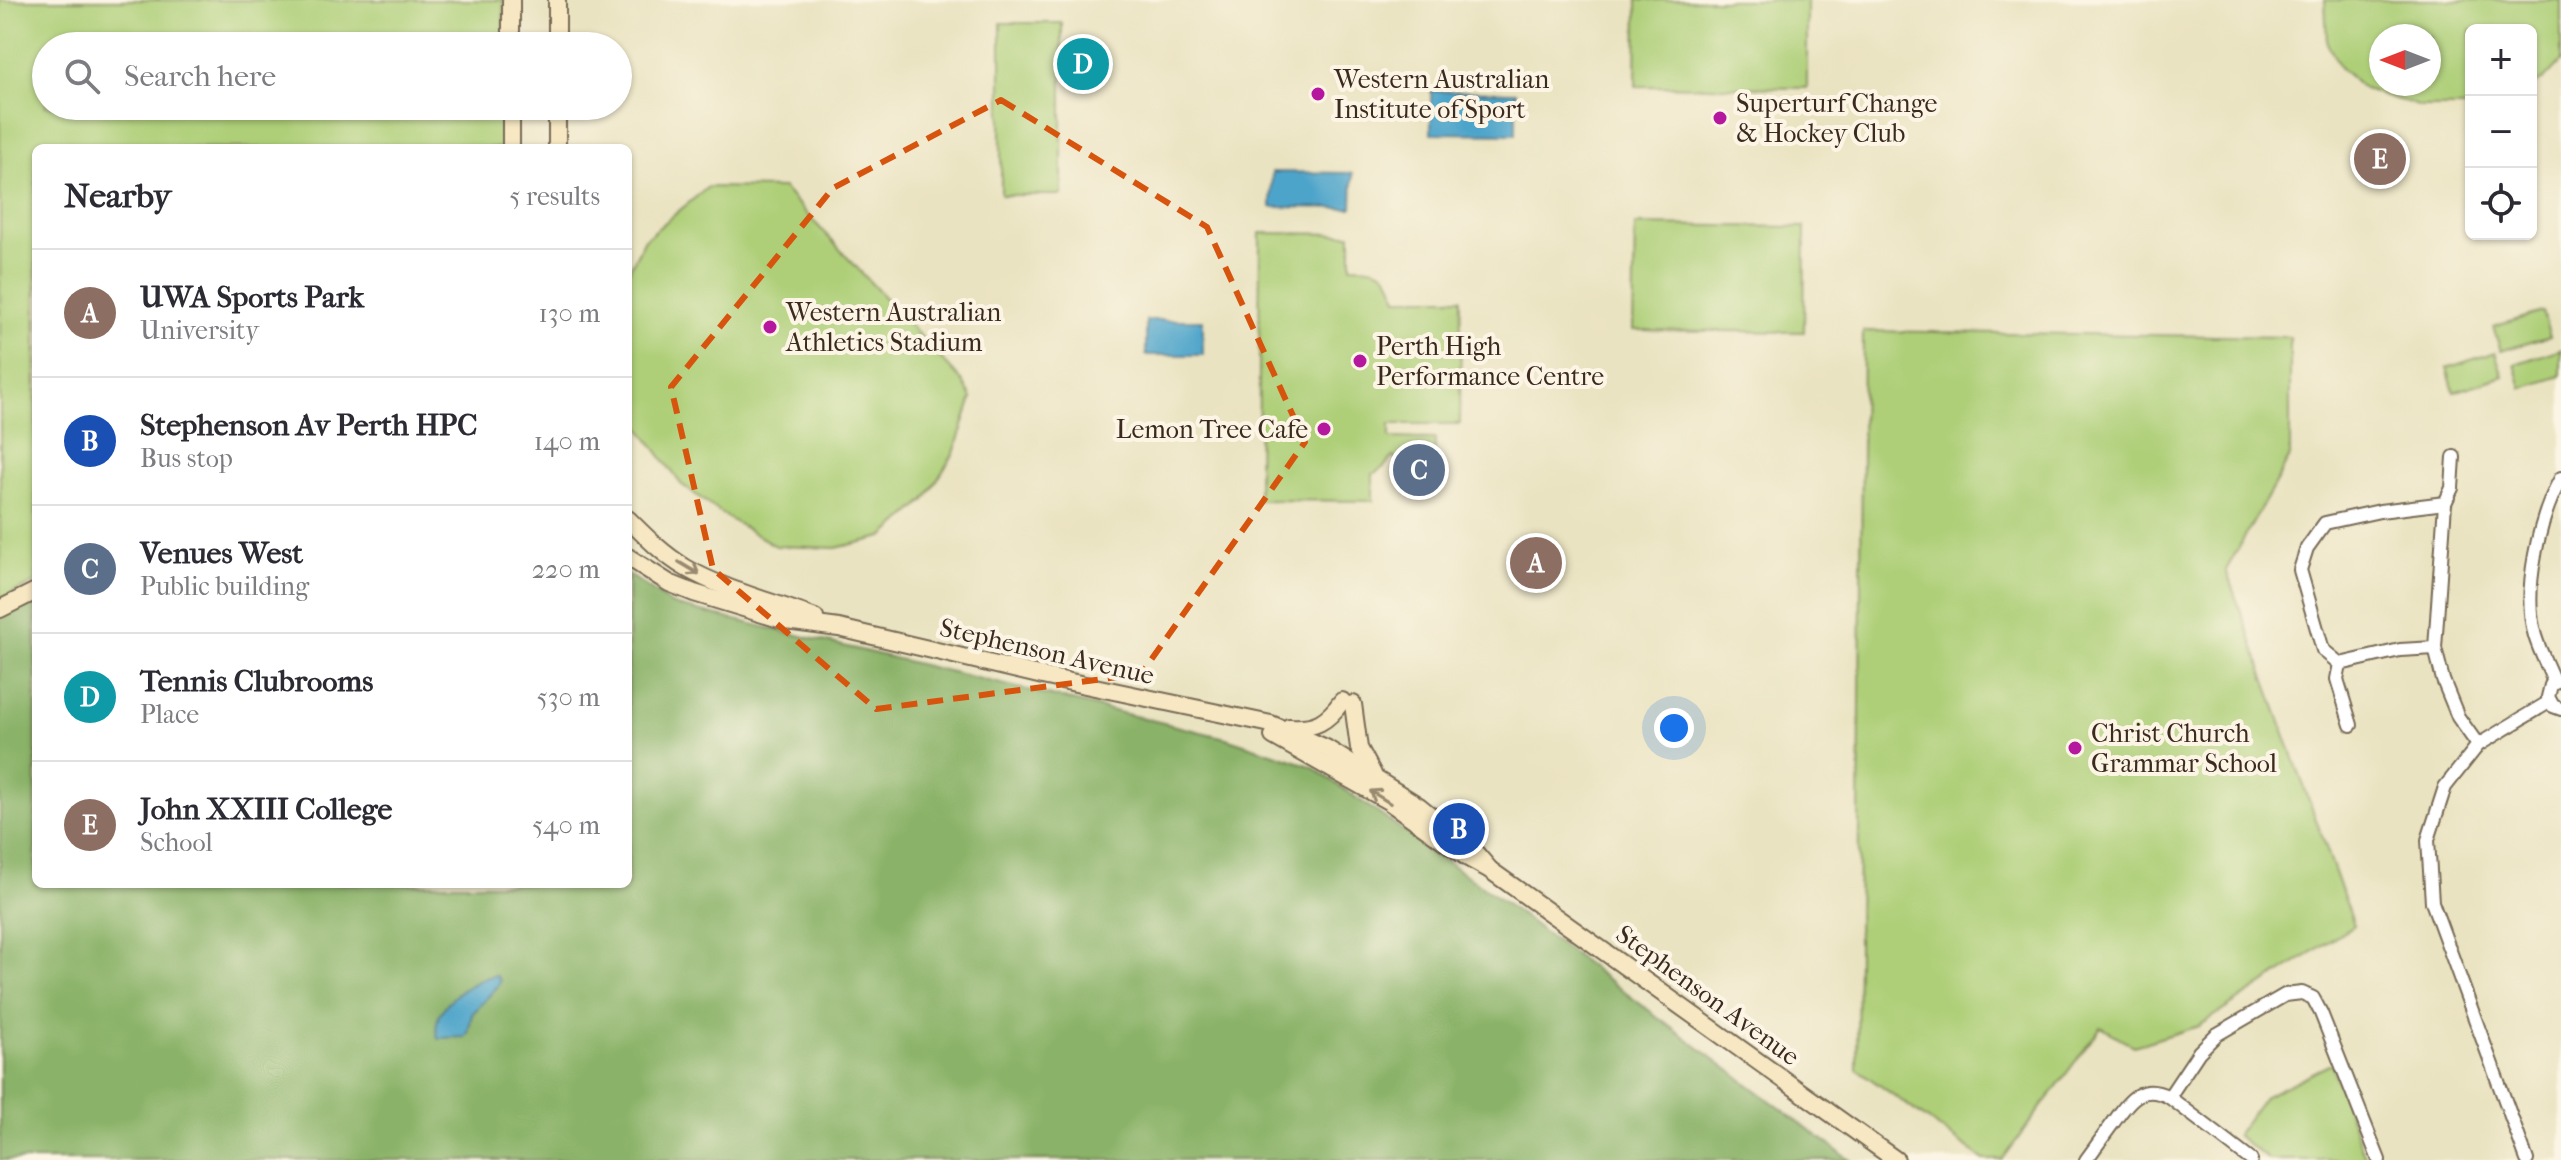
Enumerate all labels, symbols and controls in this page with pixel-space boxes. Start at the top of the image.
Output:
north arrow [2369,24,2441,96]
map controls [2465,24,2537,240]
button: + [2465,24,2537,96]
search box [32,32,632,120]
pin: D [1057,34,1109,94]
icon: search [60,54,104,98]
text: Search here [124,59,276,94]
place label: Western Australian Institute of Sport [1333,64,1549,125]
marker: Western Australian Institute of Sport [1309,85,1327,103]
place label: Superturf Change & Hockey Club [1736,88,1938,149]
button: − [2465,96,2537,168]
marker: Superturf Change & Hockey Club [1711,109,1729,127]
pin: E [2354,129,2406,189]
button: locate [2465,168,2537,240]
text: Nearby [64,176,171,216]
text: 5 results [509,181,600,212]
text: UWA Sports Park [140,280,364,315]
place label: Western Australian Athletics Stadium [785,297,1001,358]
text: A [82,298,98,329]
text: 130 m [539,298,600,329]
text: University [140,315,259,346]
marker: Western Australian Athletics Stadium [761,318,779,336]
place label: Perth High Performance Centre [1376,331,1604,392]
marker: Perth High Performance Centre [1351,352,1369,370]
text: Stephenson Av Perth HPC [140,408,477,443]
place label: Lemon Tree Cafe [1116,414,1308,445]
marker: Lemon Tree Cafe [1315,420,1333,438]
text: B [82,426,98,457]
text: 140 m [534,426,600,457]
pin: C [1393,440,1445,500]
text: Bus stop [140,443,233,474]
pin: A [1510,533,1562,593]
text: Venues West [140,536,303,571]
text: C [81,554,99,585]
text: 220 m [532,554,600,585]
one-way arrow [677,560,700,576]
text: Public building [140,571,309,602]
street label: Stephenson Avenue [937,612,1157,691]
text: Tennis Clubrooms [140,664,373,699]
text: D [80,682,100,713]
text: 530 m [537,682,600,713]
text: Place [140,699,199,730]
your location [1654,708,1694,748]
place label: Christ Church Grammar School [2091,718,2277,779]
marker: Christ Church Grammar School [2066,739,2084,757]
one-way arrow [1369,788,1392,804]
text: John XXIII College [140,792,392,827]
pin: B [1433,799,1485,859]
text: E [82,810,98,841]
text: 540 m [532,810,600,841]
text: School [140,827,213,858]
street label: Stephenson Avenue [1610,918,1806,1072]

